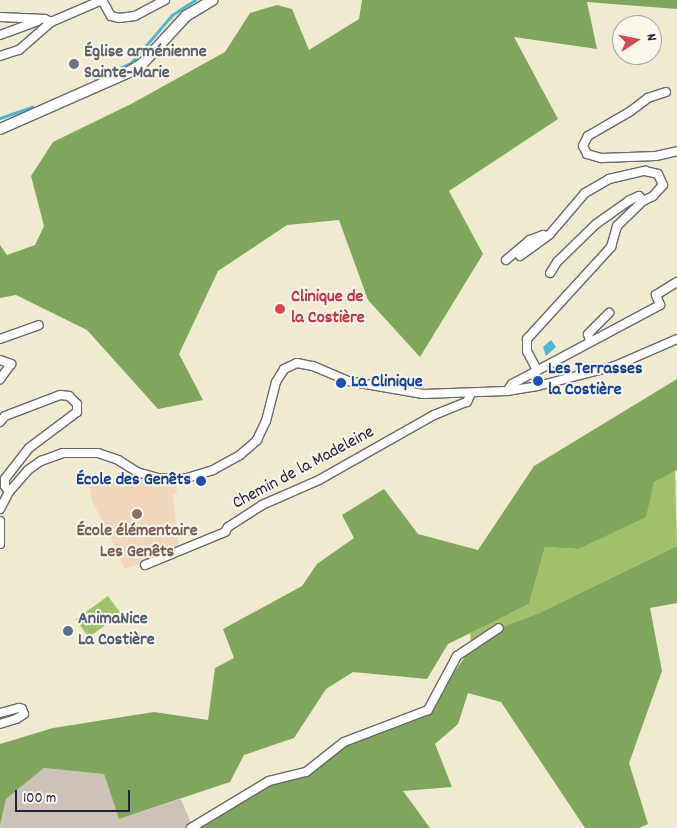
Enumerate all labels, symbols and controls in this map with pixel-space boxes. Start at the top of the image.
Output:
north arrow [612,15,662,65]
text: N [640,32,661,43]
place label: Église arménienne Sainte-Marie [84,43,207,86]
marker: Église arménienne Sainte-Marie [68,58,80,70]
place label: Clinique de la Costière [291,288,365,330]
marker: Clinique de la Costière [273,302,287,316]
place label: Les Terrasses la Costière [548,360,643,402]
place label: La Clinique [351,372,423,394]
marker: Les Terrasses la Costière [532,375,544,387]
marker: La Clinique [335,377,347,389]
street label: Chemin de la Madeleine [229,422,379,516]
place label: École des Genêts [76,470,191,492]
marker: École des Genêts [195,475,207,487]
marker: École élémentaire Les Genêts [131,508,143,520]
place label: École élémentaire Les Genêts [76,522,198,564]
place label: AnimaNice La Costière [78,610,155,652]
marker: AnimaNice La Costière [62,625,74,637]
scale bar [18,780,132,812]
text: 100 m [23,788,56,810]

